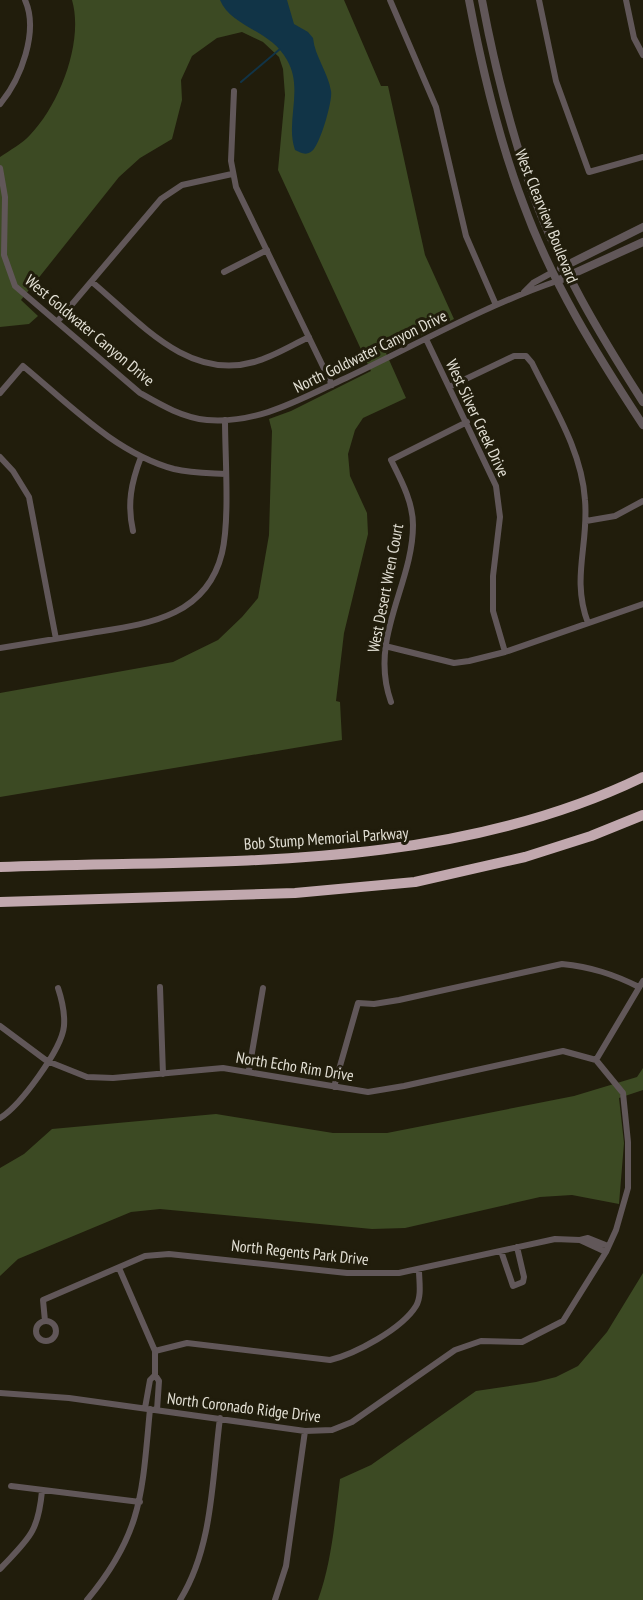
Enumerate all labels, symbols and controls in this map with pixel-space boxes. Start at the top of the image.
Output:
street label: West Clearview Boulevard [511,146,583,286]
street label: West Goldwater Canyon Drive [21,270,159,390]
street label: North Goldwater Canyon Drive [290,305,450,397]
street label: West Silver Creek Drive [442,356,514,480]
street label: West Desert Wren Court [363,521,407,654]
street label: Bob Stump Memorial Parkway [243,822,409,854]
street label: North Echo Rim Drive [235,1047,355,1085]
street label: North Regents Park Drive [230,1235,370,1269]
street label: North Coronado Ridge Drive [166,1388,322,1426]

